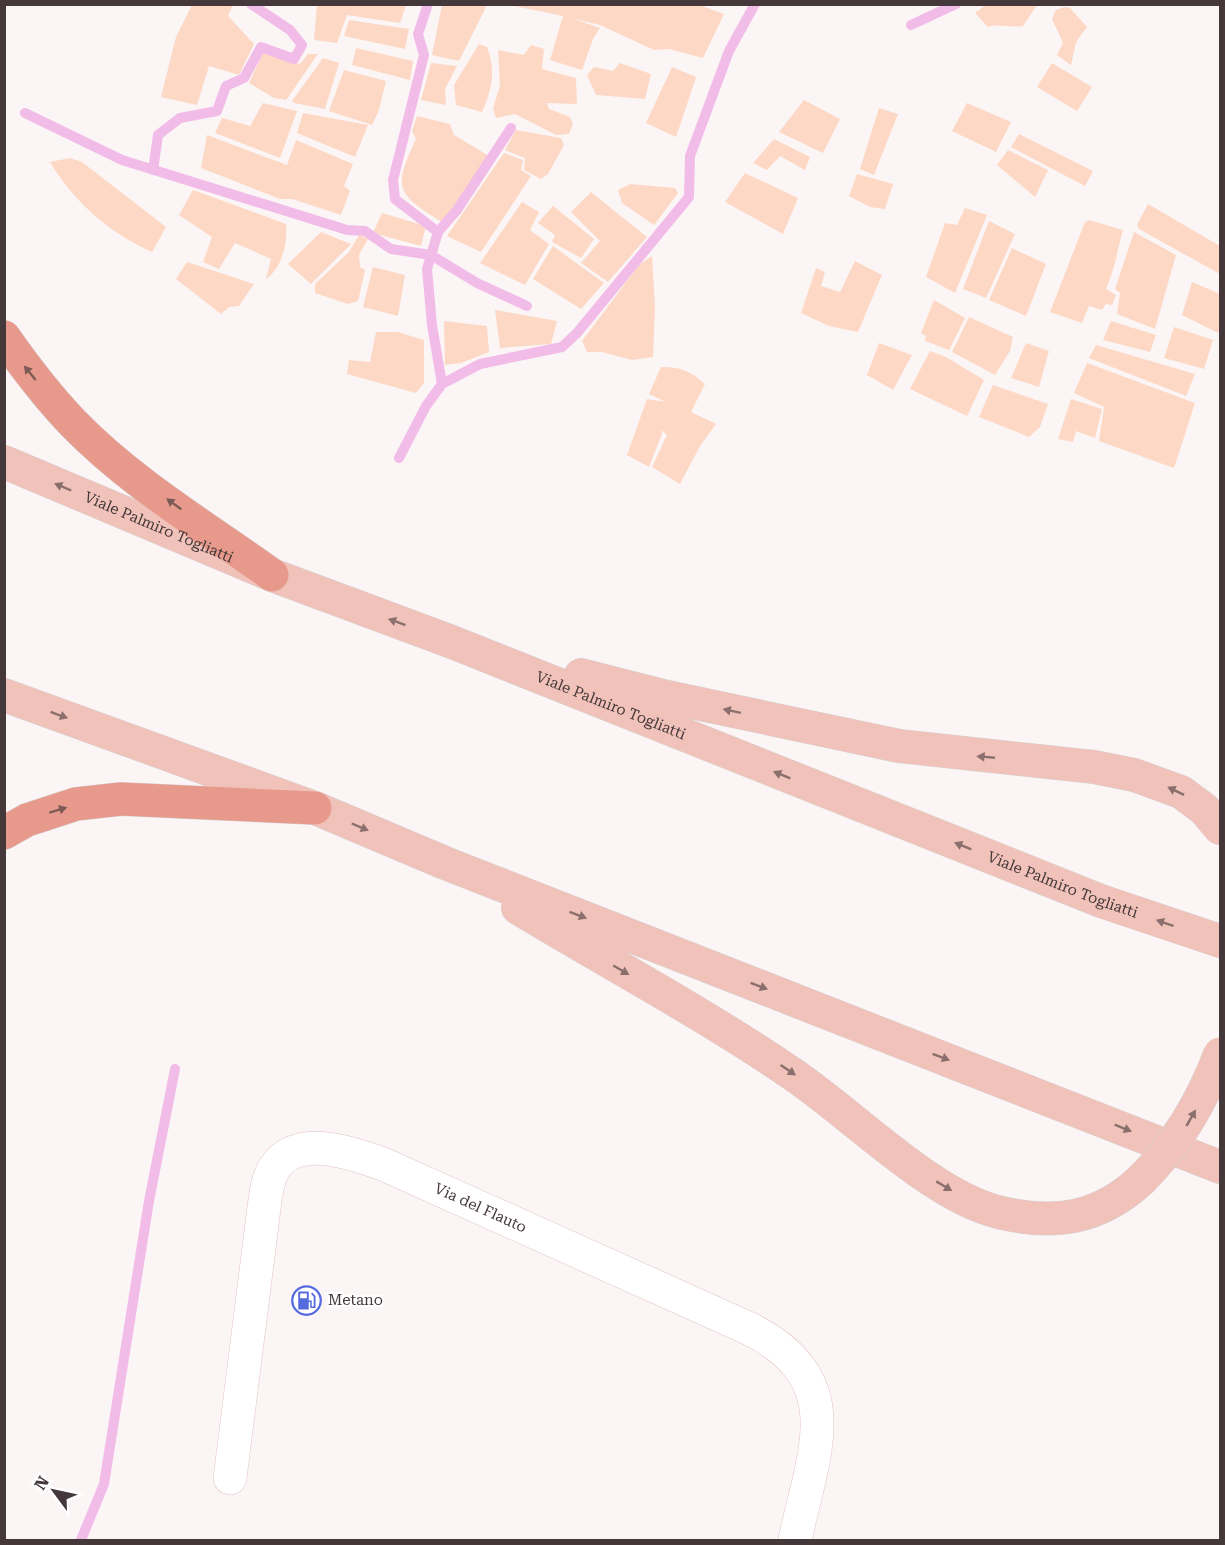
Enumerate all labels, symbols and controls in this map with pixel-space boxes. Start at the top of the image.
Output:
one-way arrow [24,365,37,381]
one-way arrow [54,482,72,492]
street label: Viale Palmiro Togliatti [82,488,236,567]
one-way arrow [166,498,182,510]
one-way arrow [388,616,406,626]
street label: Viale Palmiro Togliatti [533,667,689,743]
one-way arrow [722,706,741,715]
one-way arrow [51,710,69,720]
one-way arrow [976,752,995,762]
one-way arrow [772,769,790,779]
one-way arrow [1168,786,1185,796]
one-way arrow [49,805,67,814]
one-way arrow [351,823,369,833]
one-way arrow [954,841,972,851]
street label: Viale Palmiro Togliatti [985,848,1140,922]
one-way arrow [569,910,587,920]
one-way arrow [1156,918,1174,928]
one-way arrow [613,964,629,975]
one-way arrow [751,981,769,991]
one-way arrow [932,1052,950,1062]
one-way arrow [779,1064,795,1076]
one-way arrow [1185,1110,1196,1126]
one-way arrow [1114,1123,1132,1133]
street label: Via del Flauto [432,1179,529,1236]
one-way arrow [936,1181,952,1192]
fuel station icon: Metano [291,1284,323,1316]
place label: Metano [328,1291,383,1309]
north arrow [24,1461,84,1521]
text: N [31,1473,53,1493]

